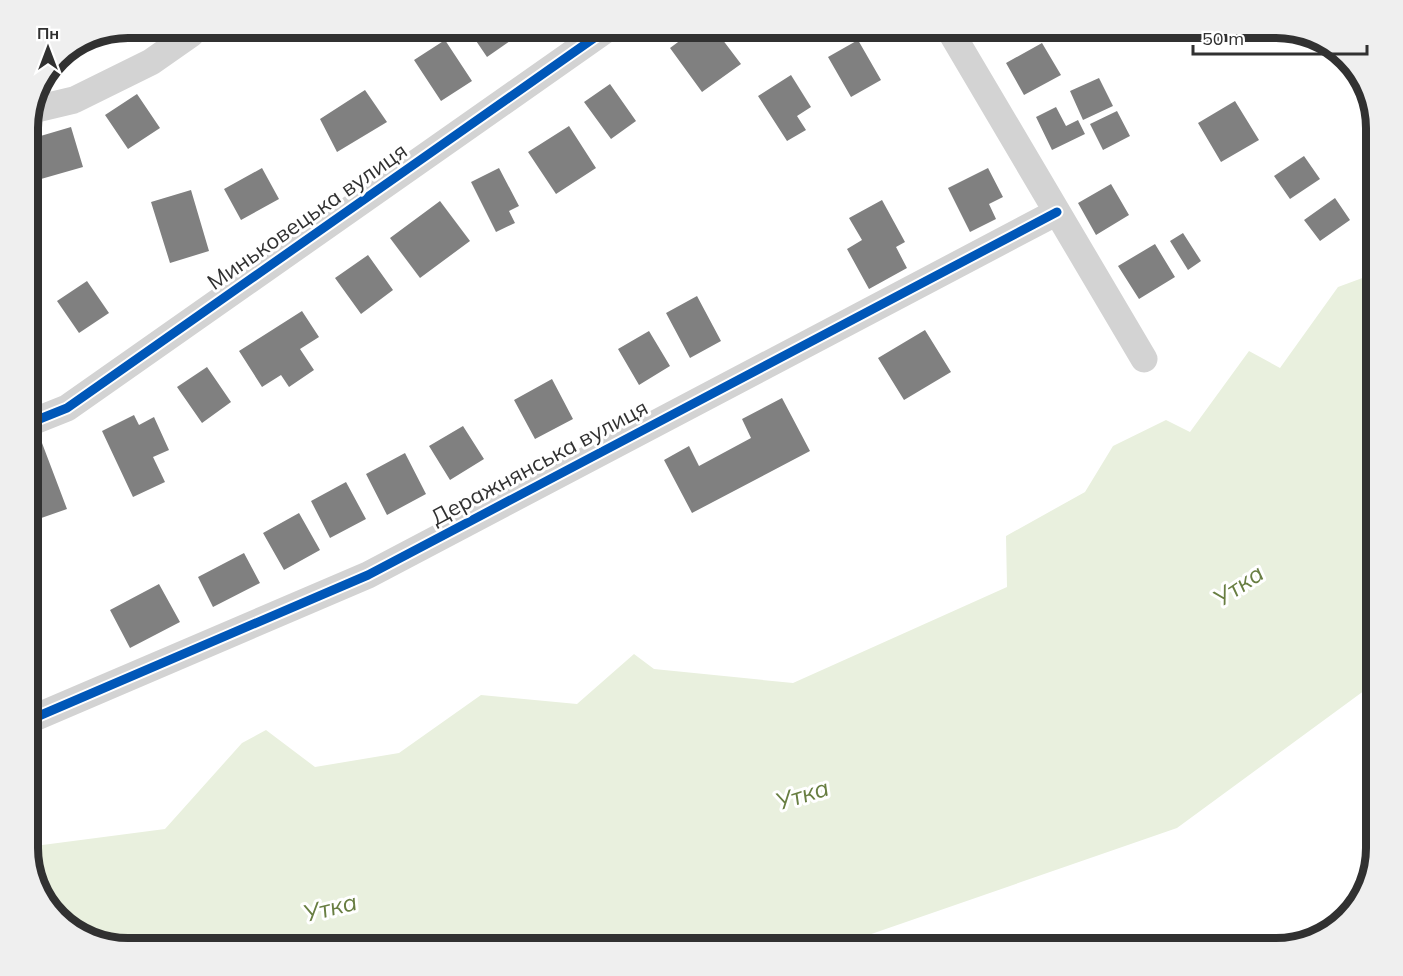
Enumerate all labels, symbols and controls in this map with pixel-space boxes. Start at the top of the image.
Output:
north arrow [18,18,78,78]
scale bar [1193,18,1367,56]
text: Пн [37,23,59,43]
text: 50 m [1202,27,1244,50]
street label: Миньковецька вулиця [202,136,412,296]
street label: Деражнянська вулиця [426,393,652,531]
water label: Утка [1207,557,1269,613]
water label: Утка [772,772,832,816]
water label: Утка [300,886,360,928]

